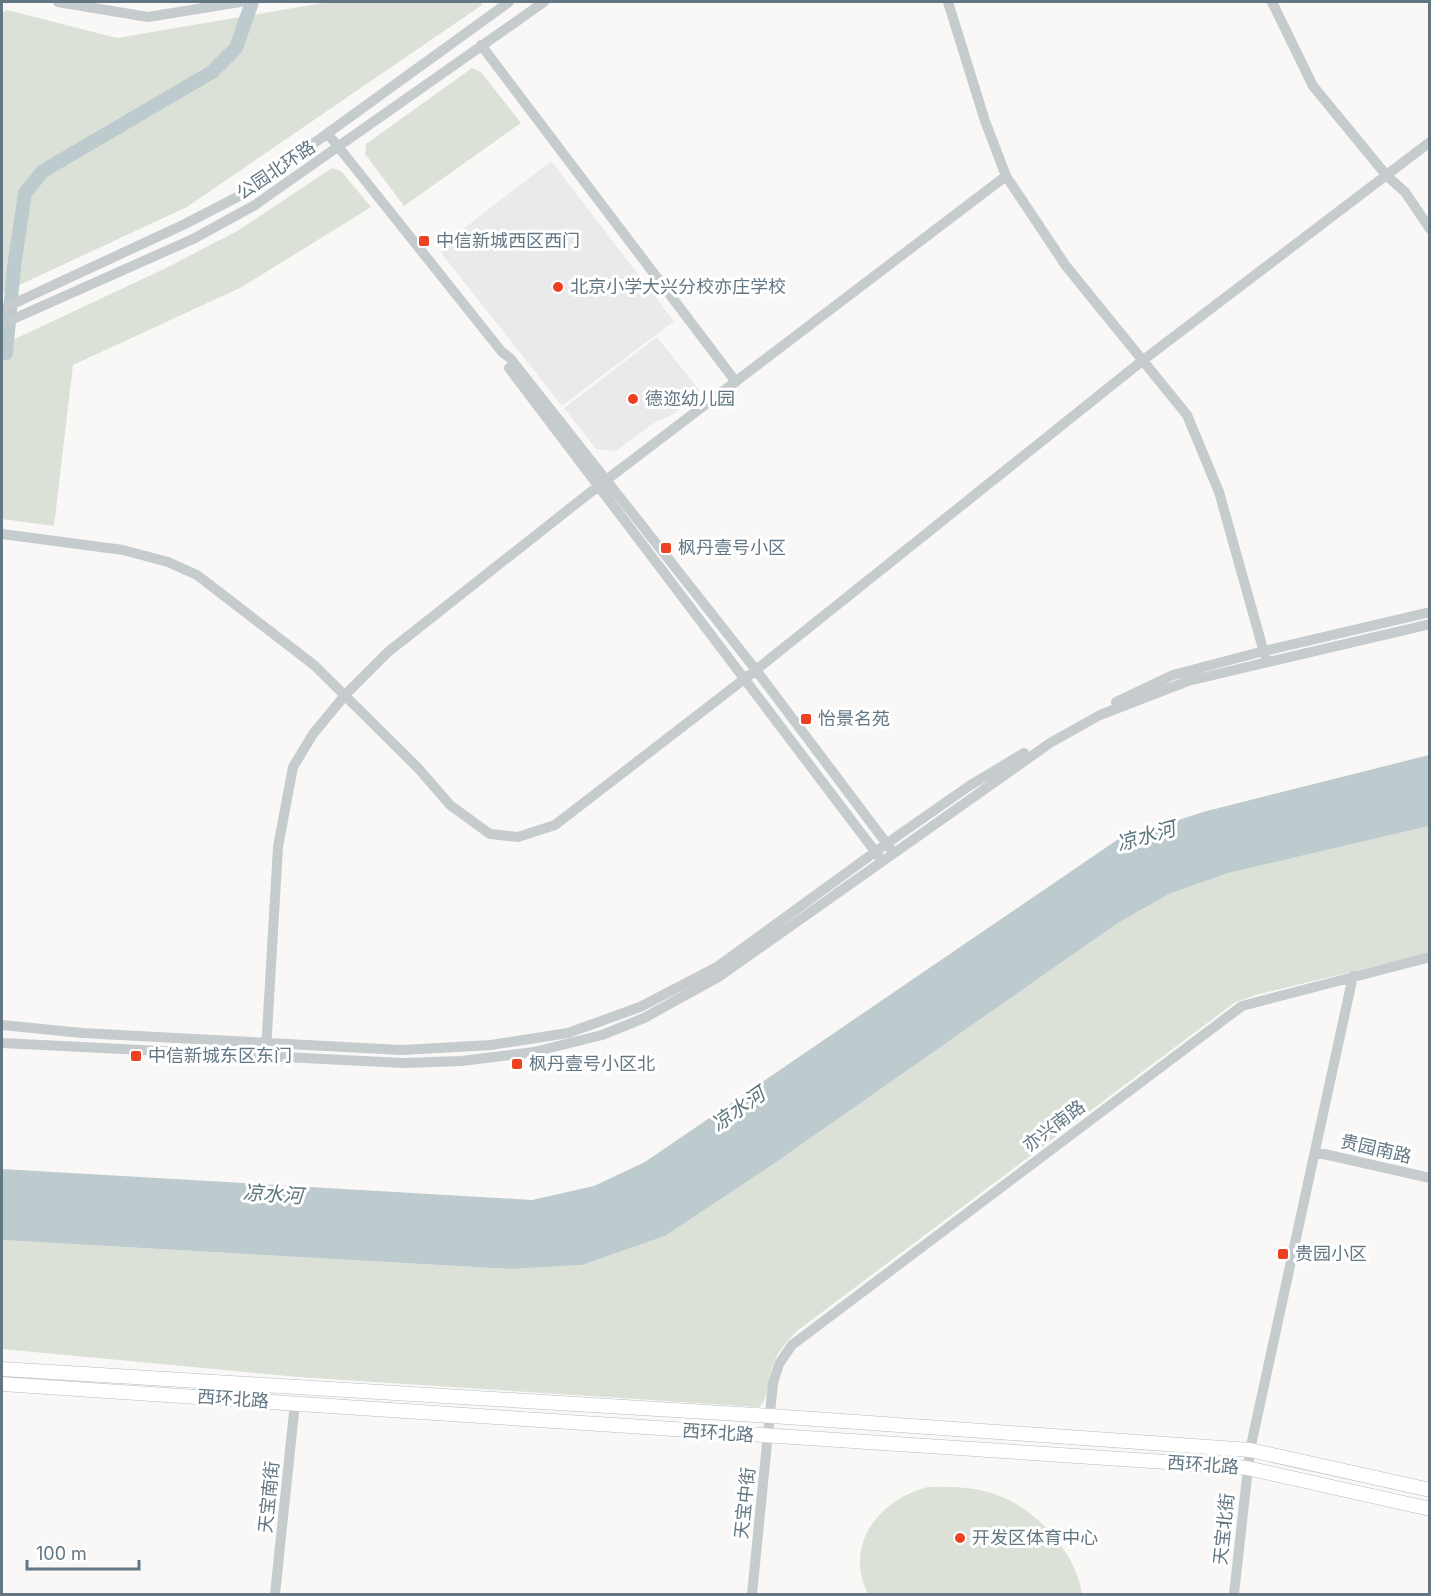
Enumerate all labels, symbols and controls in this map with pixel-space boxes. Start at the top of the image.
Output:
street label: 公园北环路 [233,136,319,203]
place label: 中信新城西区西门 [436,230,580,251]
marker: 中信新城西区西门 [417,234,431,248]
place label: 北京小学大兴分校亦庄学校 [570,276,786,297]
marker: 北京小学大兴分校亦庄学校 [551,280,565,294]
place label: 德迩幼儿园 [645,388,735,409]
marker: 德迩幼儿园 [626,392,640,406]
place label: 枫丹壹号小区 [678,537,786,558]
marker: 枫丹壹号小区 [659,541,673,555]
place label: 怡景名苑 [818,708,890,729]
marker: 怡景名苑 [799,712,813,726]
water label: 凉水河 [1114,815,1182,856]
place label: 中信新城东区东门 [148,1045,292,1066]
marker: 中信新城东区东门 [129,1049,143,1063]
place label: 枫丹壹号小区北 [529,1053,655,1074]
marker: 枫丹壹号小区北 [510,1057,524,1071]
water label: 凉水河 [707,1080,773,1136]
street label: 亦兴南路 [1019,1096,1089,1156]
street label: 贵园南路 [1339,1130,1414,1167]
water label: 凉水河 [242,1180,308,1208]
place label: 贵园小区 [1295,1243,1367,1264]
marker: 贵园小区 [1276,1247,1290,1261]
street label: 西环北路 [196,1386,270,1411]
street label: 西环北路 [681,1420,755,1445]
street label: 西环北路 [1166,1452,1240,1477]
street label: 天宝南街 [254,1460,283,1534]
street label: 天宝中街 [730,1466,759,1540]
street label: 天宝北街 [1209,1492,1238,1566]
place label: 开发区体育中心 [972,1527,1098,1548]
marker: 开发区体育中心 [953,1531,967,1545]
scale bar [27,1533,140,1571]
text: 100 m [36,1543,87,1564]

